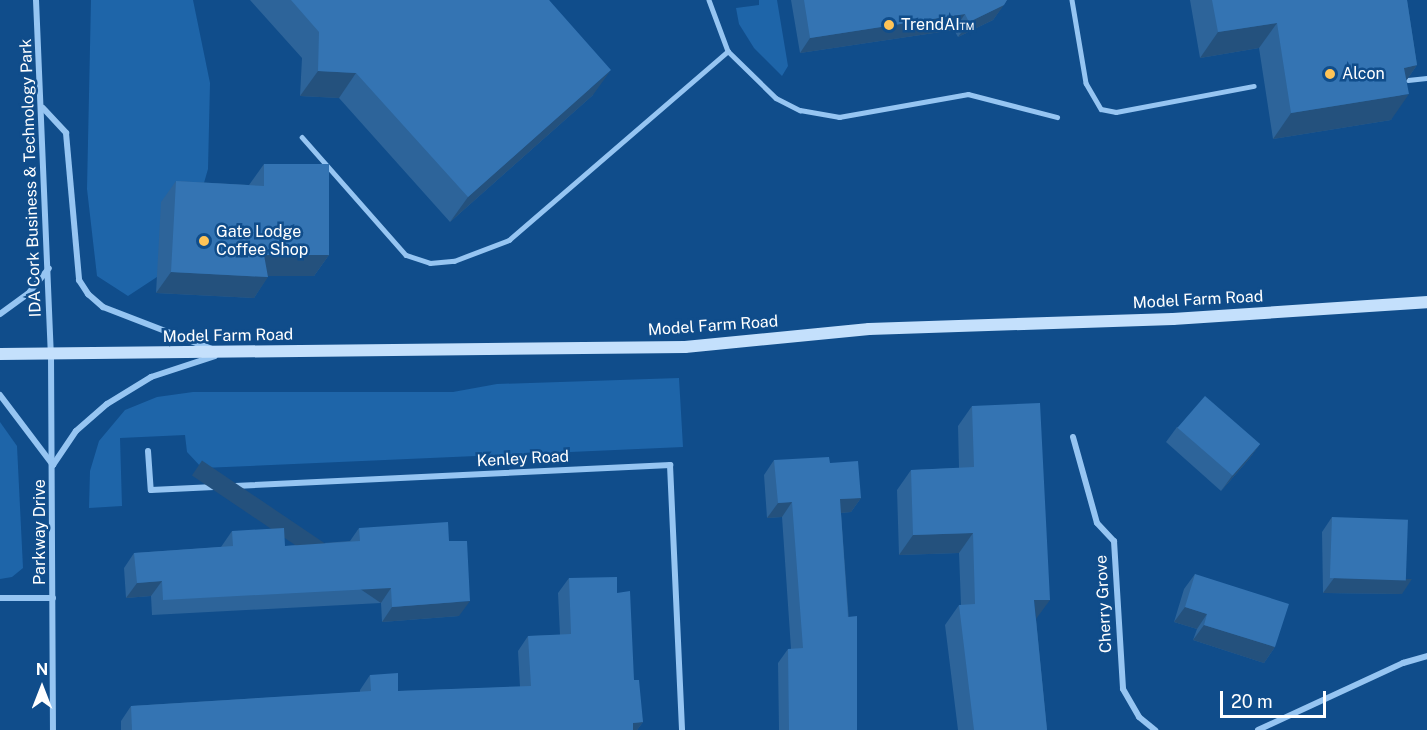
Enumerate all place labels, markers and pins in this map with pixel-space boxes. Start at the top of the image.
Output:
place label: TrendAI™ [901,15,974,35]
marker: TrendAI™ [882,18,896,32]
place label: Alcon [1342,64,1385,84]
marker: Alcon [1323,67,1337,81]
place label: Gate Lodge Coffee Shop [216,222,308,260]
marker: Gate Lodge Coffee Shop [197,234,211,248]

